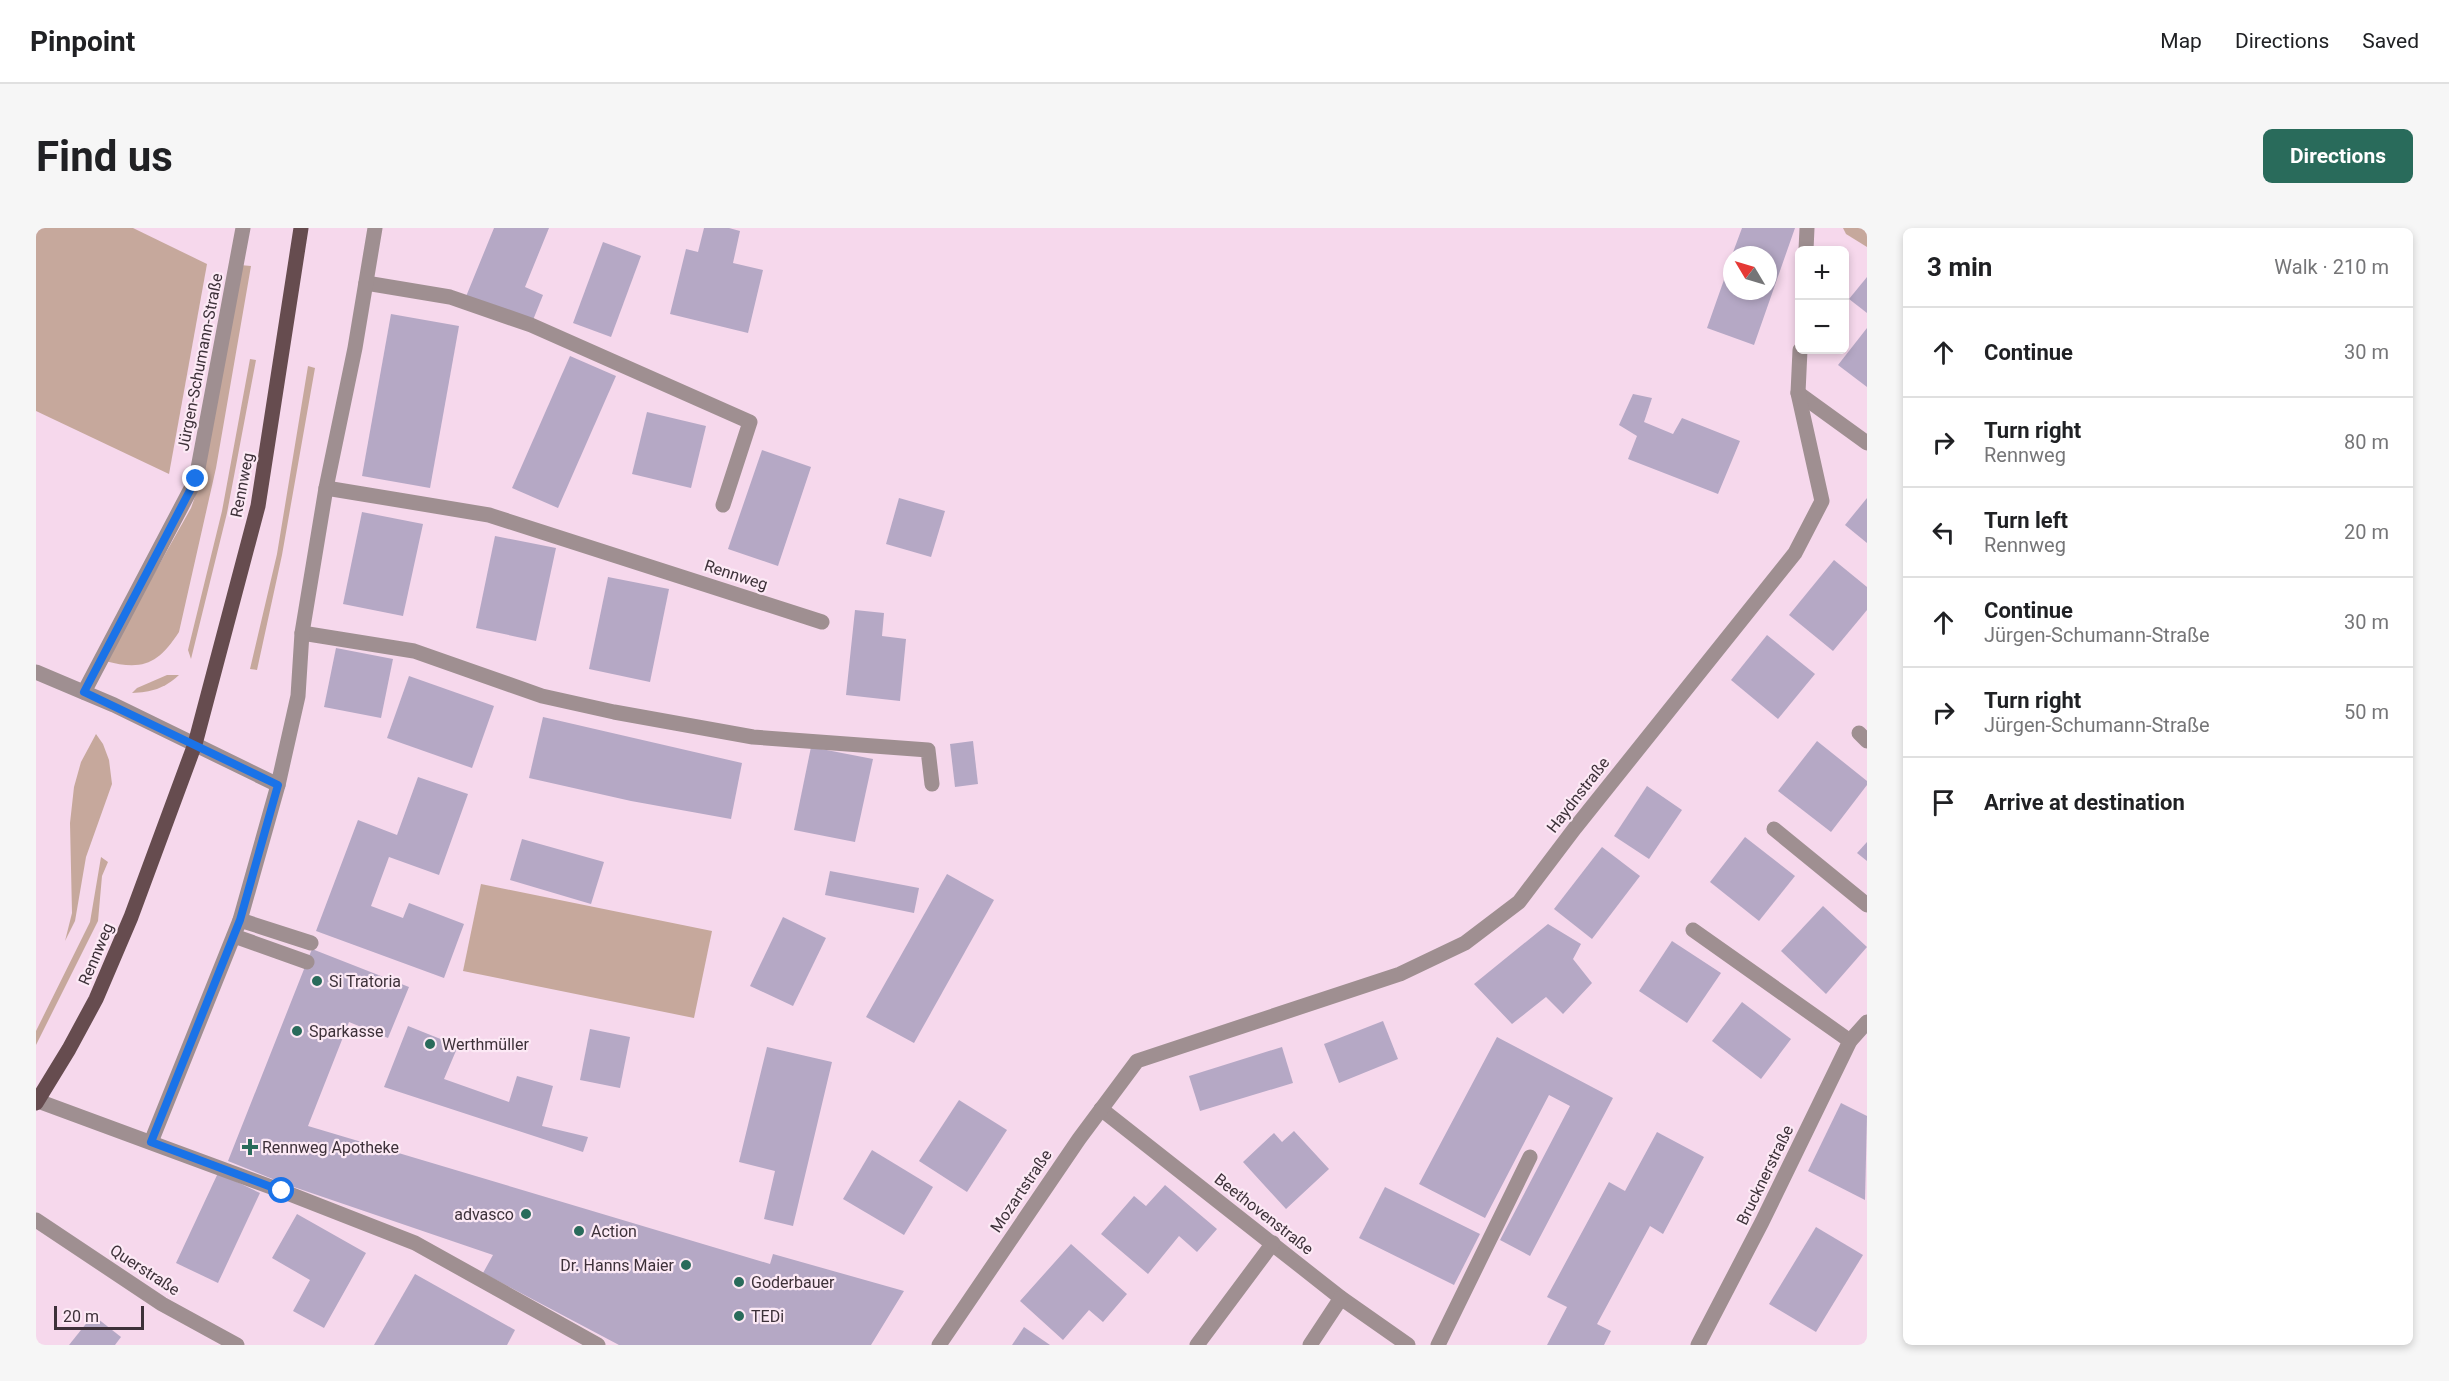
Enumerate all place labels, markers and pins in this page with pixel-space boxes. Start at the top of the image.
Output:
place label: Si Tratoria [329,972,401,991]
marker: Si Tratoria [310,974,324,988]
place label: Sparkasse [309,1022,383,1041]
marker: Sparkasse [290,1024,304,1038]
place label: Werthmüller [442,1035,529,1054]
marker: Werthmüller [423,1037,437,1051]
place label: Rennweg Apotheke [262,1138,399,1157]
marker: Rennweg Apotheke [243,1140,257,1154]
place label: advasco [454,1205,514,1224]
marker: advasco [519,1207,533,1221]
place label: Action [591,1222,637,1241]
marker: Action [572,1224,586,1238]
place label: Dr. Hanns Maier [560,1256,675,1275]
marker: Dr. Hanns Maier [679,1258,693,1272]
place label: Goderbauer [751,1273,835,1292]
marker: Goderbauer [732,1275,746,1289]
place label: TEDi [751,1307,784,1326]
marker: TEDi [732,1309,746,1323]

